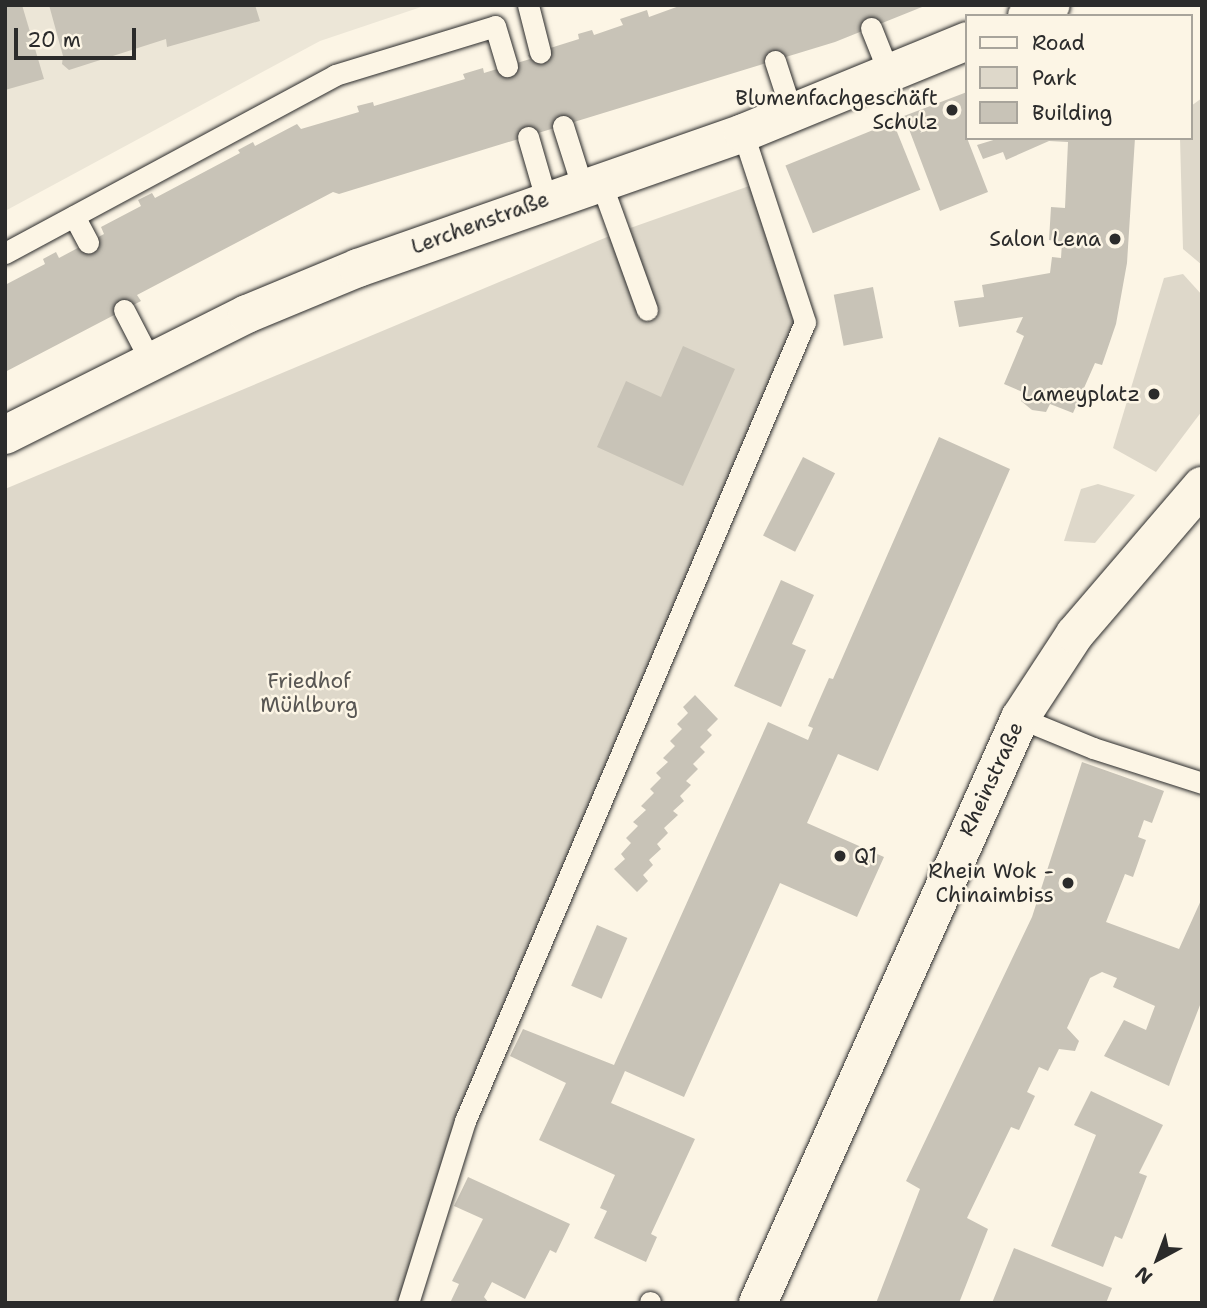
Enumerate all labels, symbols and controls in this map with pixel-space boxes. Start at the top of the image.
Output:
scale bar [18,14,140,58]
legend [965,14,1193,140]
text: 20 m [27,26,81,54]
text: Road [1032,29,1085,57]
text: Park [1032,64,1077,92]
place label: Blumenfachgeschäft Schulz [735,85,938,135]
text: Building [1032,99,1112,127]
marker: Blumenfachgeschäft Schulz [944,102,960,118]
street label: Lerchenstraße [408,186,552,260]
place label: Salon Lena [989,226,1101,252]
marker: Salon Lena [1107,231,1123,247]
place label: Lameyplatz [1021,381,1140,407]
marker: Lameyplatz [1146,386,1162,402]
park label: Friedhof Mühlburg [260,668,358,718]
street label: Rheinstraße [954,718,1028,840]
place label: Q1 [854,843,877,869]
marker: Q1 [832,848,848,864]
place label: Rhein Wok - Chinaimbiss [928,858,1054,908]
marker: Rhein Wok - Chinaimbiss [1060,875,1076,891]
north arrow [1123,1224,1193,1294]
text: N [1130,1261,1158,1290]

